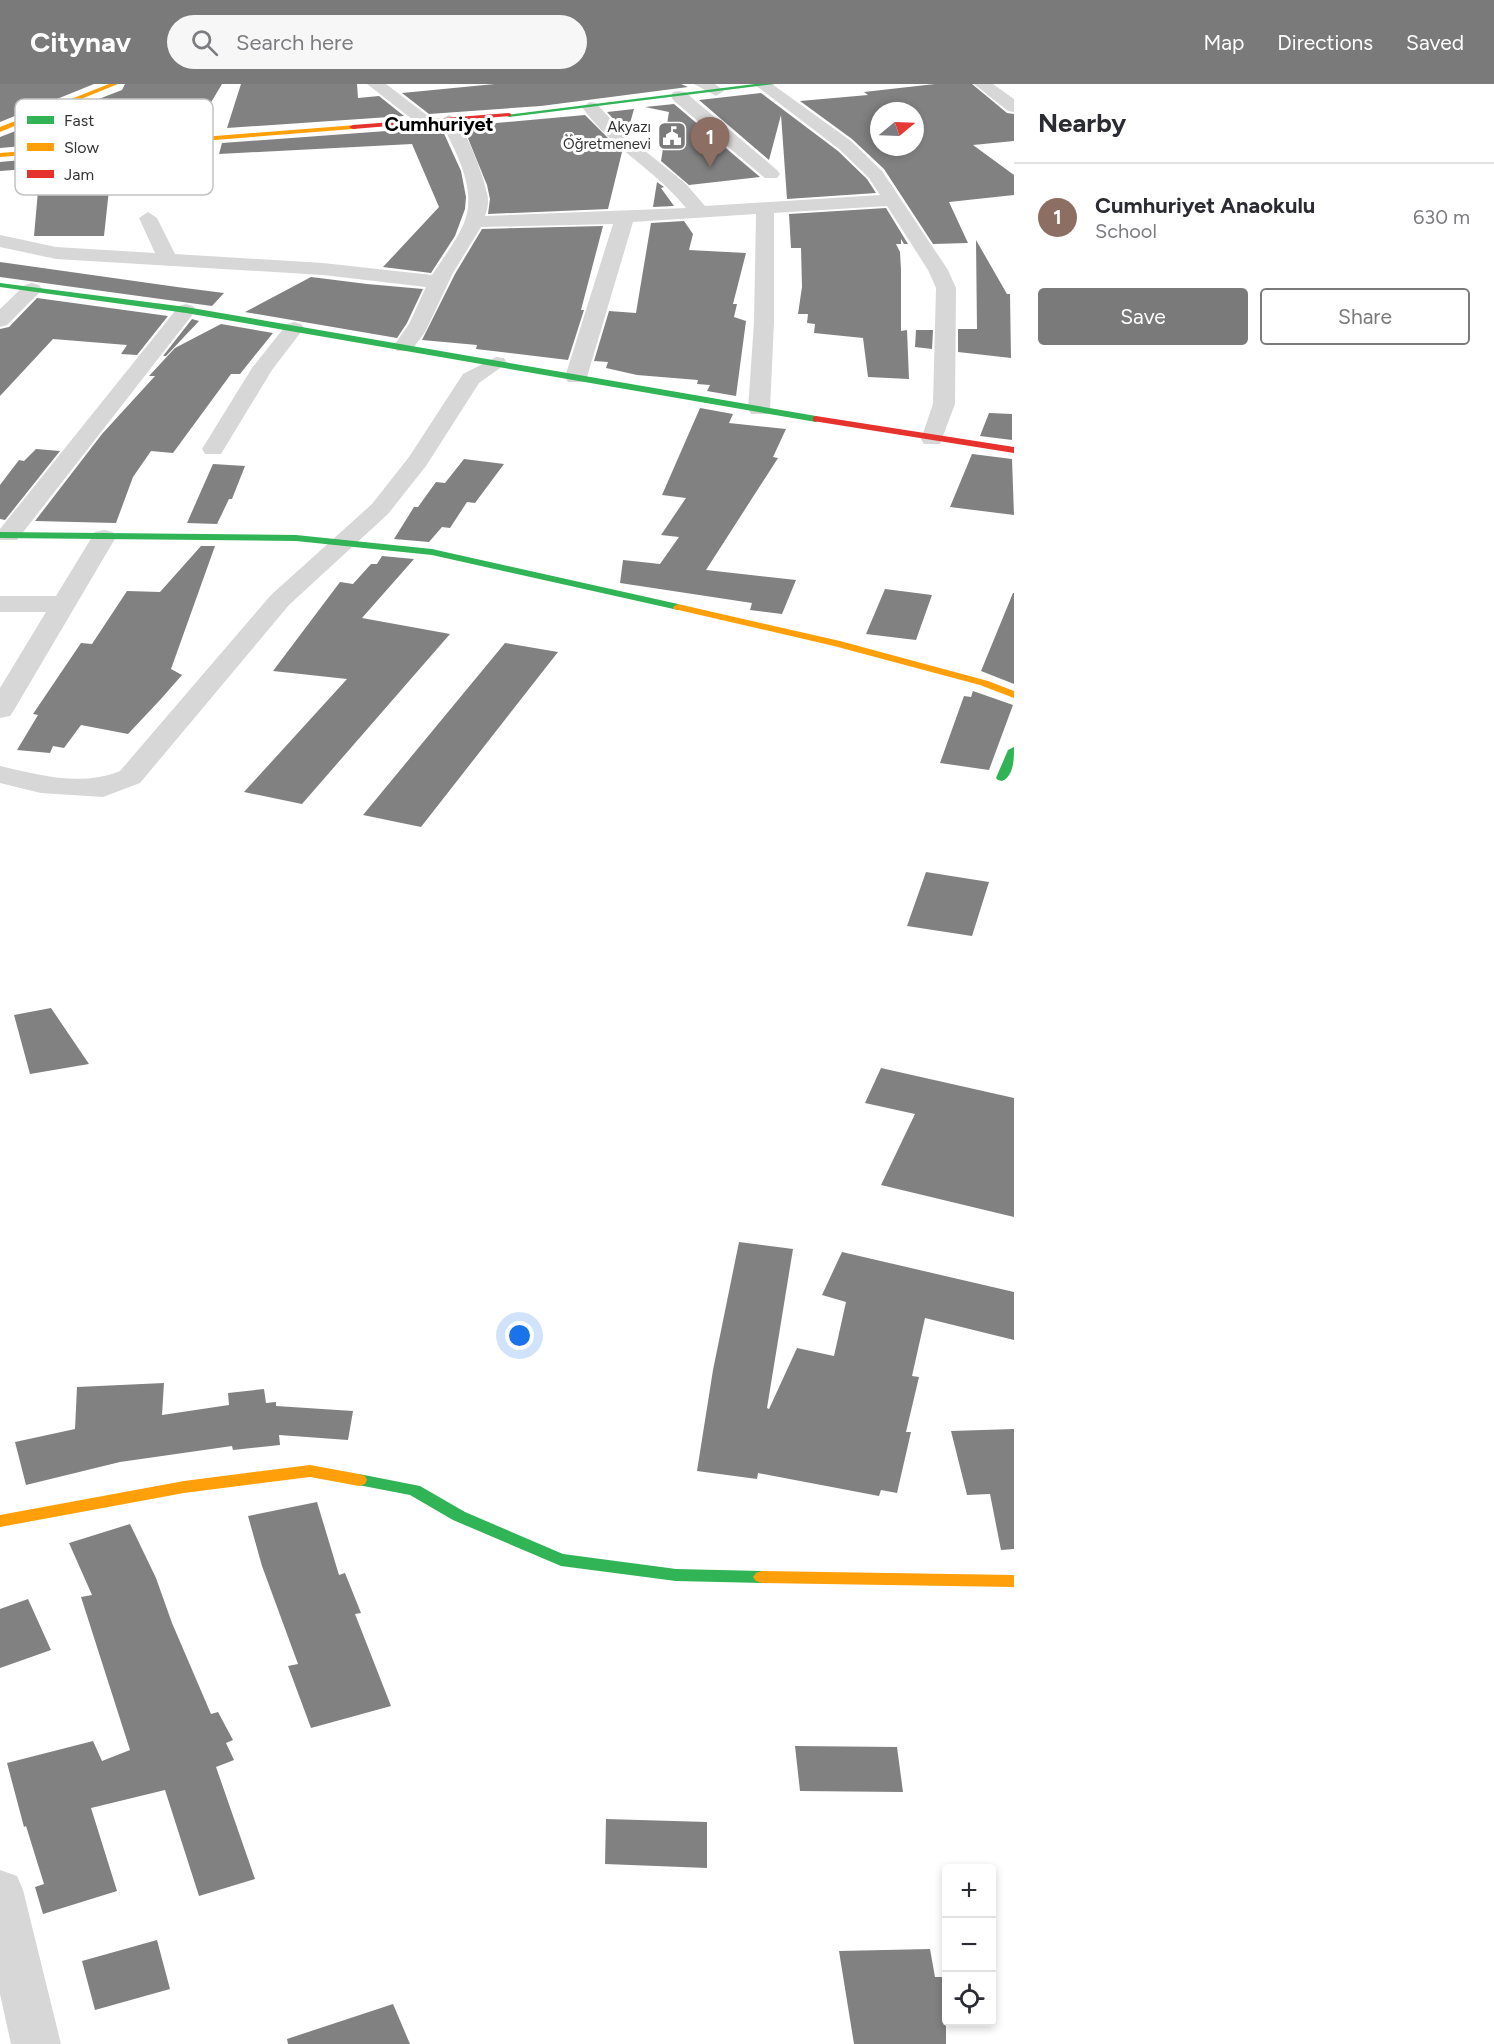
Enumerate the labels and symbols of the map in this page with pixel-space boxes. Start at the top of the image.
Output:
legend [15,99,213,195]
north arrow [870,102,924,156]
text: Fast [64,111,94,130]
district label: Cumhuriyet [384,112,494,136]
place label: Akyazı Öğretmenevi [563,118,651,153]
pin: 1 [690,118,730,167]
public building icon: Akyazı Öğretmenevi [656,120,688,152]
text: Slow [64,138,99,157]
text: Jam [64,165,94,184]
your location [505,1321,534,1350]

